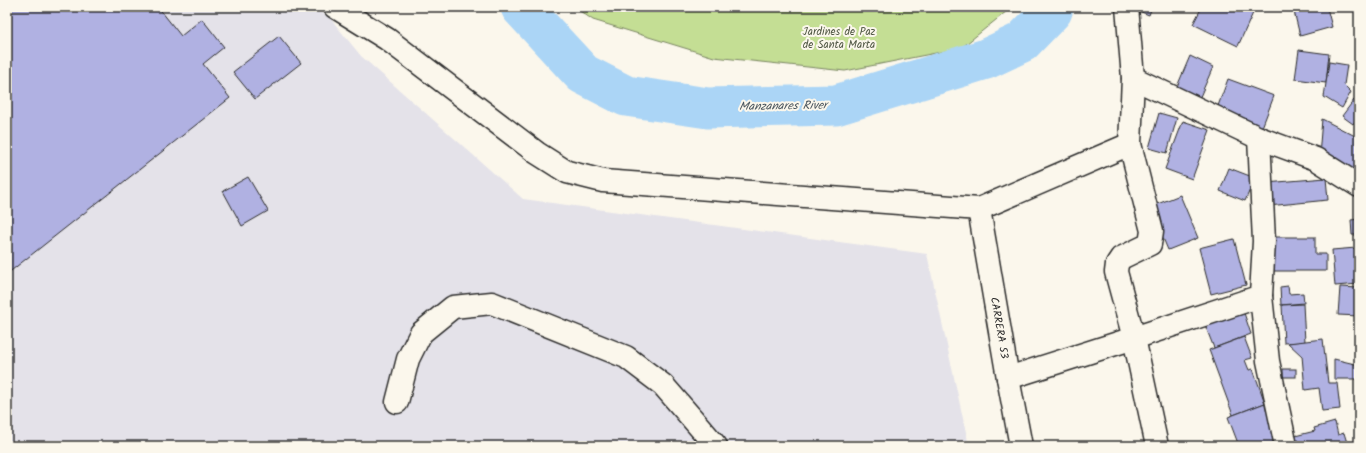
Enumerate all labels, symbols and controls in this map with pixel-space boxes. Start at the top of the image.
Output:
park label: Jardines de Paz de Santa Marta [803,23,876,54]
water label: Manzanares River [739,96,830,116]
street label: CARRERA 53 [985,296,1013,360]

